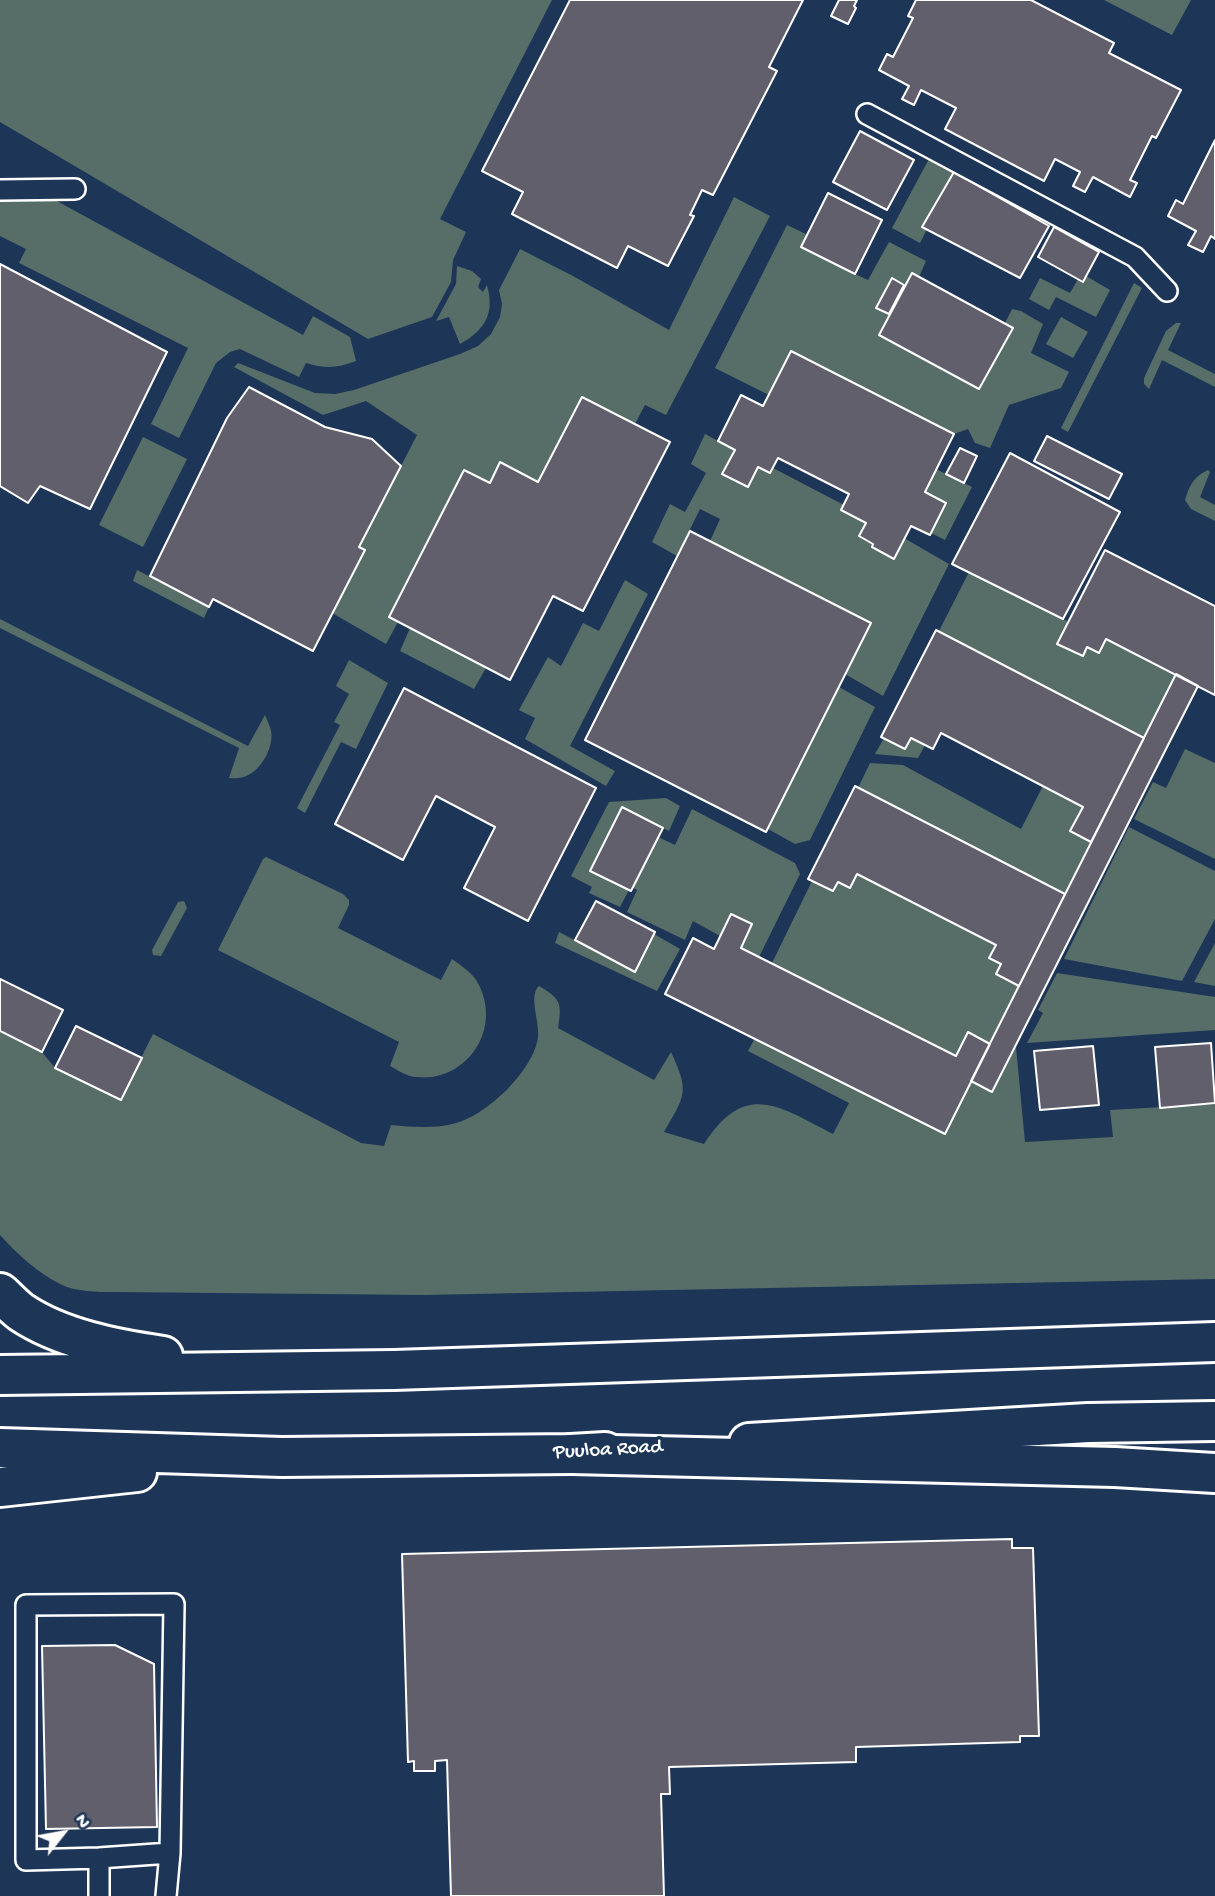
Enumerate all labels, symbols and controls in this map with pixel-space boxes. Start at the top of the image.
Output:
street label: Puuloa Road [553,1436,663,1466]
north arrow [28,1798,98,1868]
text: N [68,1811,94,1833]

